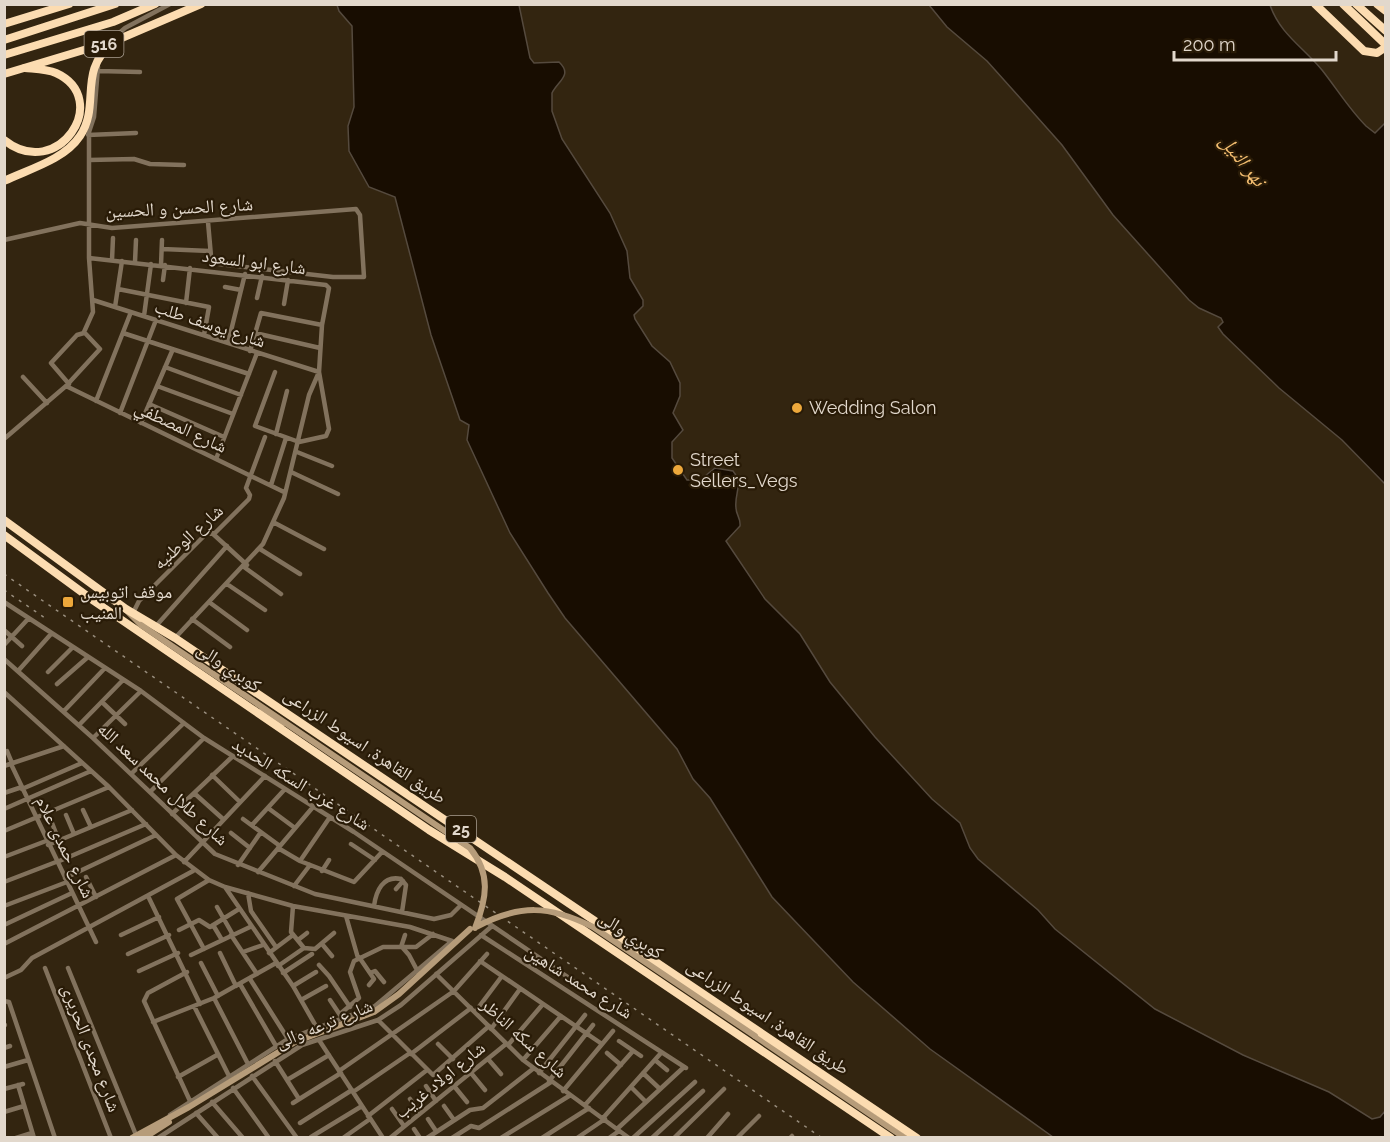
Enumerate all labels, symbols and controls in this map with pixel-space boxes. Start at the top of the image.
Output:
scale bar [1174,24,1336,62]
road number: 516 [84,31,124,57]
text: 200 m [1183,34,1236,55]
water label: نهر النيل [1214,129,1273,194]
street label: شارع الحسن و الحسين [105,193,253,223]
street label: شارع ابو السعود [201,245,307,279]
street label: شارع يوسف طلب [152,296,268,352]
street label: شارع المصطفي [130,396,231,461]
place label: Wedding Salon [809,397,937,418]
marker: Wedding Salon [790,401,804,415]
place label: Street Sellers_Vegs [690,449,798,491]
marker: Street Sellers_Vegs [671,463,685,477]
street label: شارع الوطنيه [148,500,228,574]
place label: موقف اتوبيس المنيب [80,581,172,624]
marker: موقف اتوبيس المنيب [61,595,75,609]
street label: كوبري والى [191,638,266,700]
street label: طريق القاهرة, اسيوط الزراعى [280,683,450,809]
street label: شارع طلال محمد سعد الله [93,718,233,850]
street label: شارع غرب السكه الحديد [228,733,374,835]
street label: شارع حمدى علام [30,792,99,902]
road number: 25 [446,816,476,842]
street label: كوبري والى [593,906,668,967]
street label: شارع محمد شاهين [521,940,637,1024]
street label: طريق القاهرة, اسيوط الزراعى [683,954,853,1080]
street label: شارع مجدى الحريرى [57,981,125,1115]
street label: شارع سكه الناظر [476,993,572,1083]
street label: شارع ترعه والى [272,995,376,1053]
street label: شارع اولاد غريب [390,1037,490,1123]

